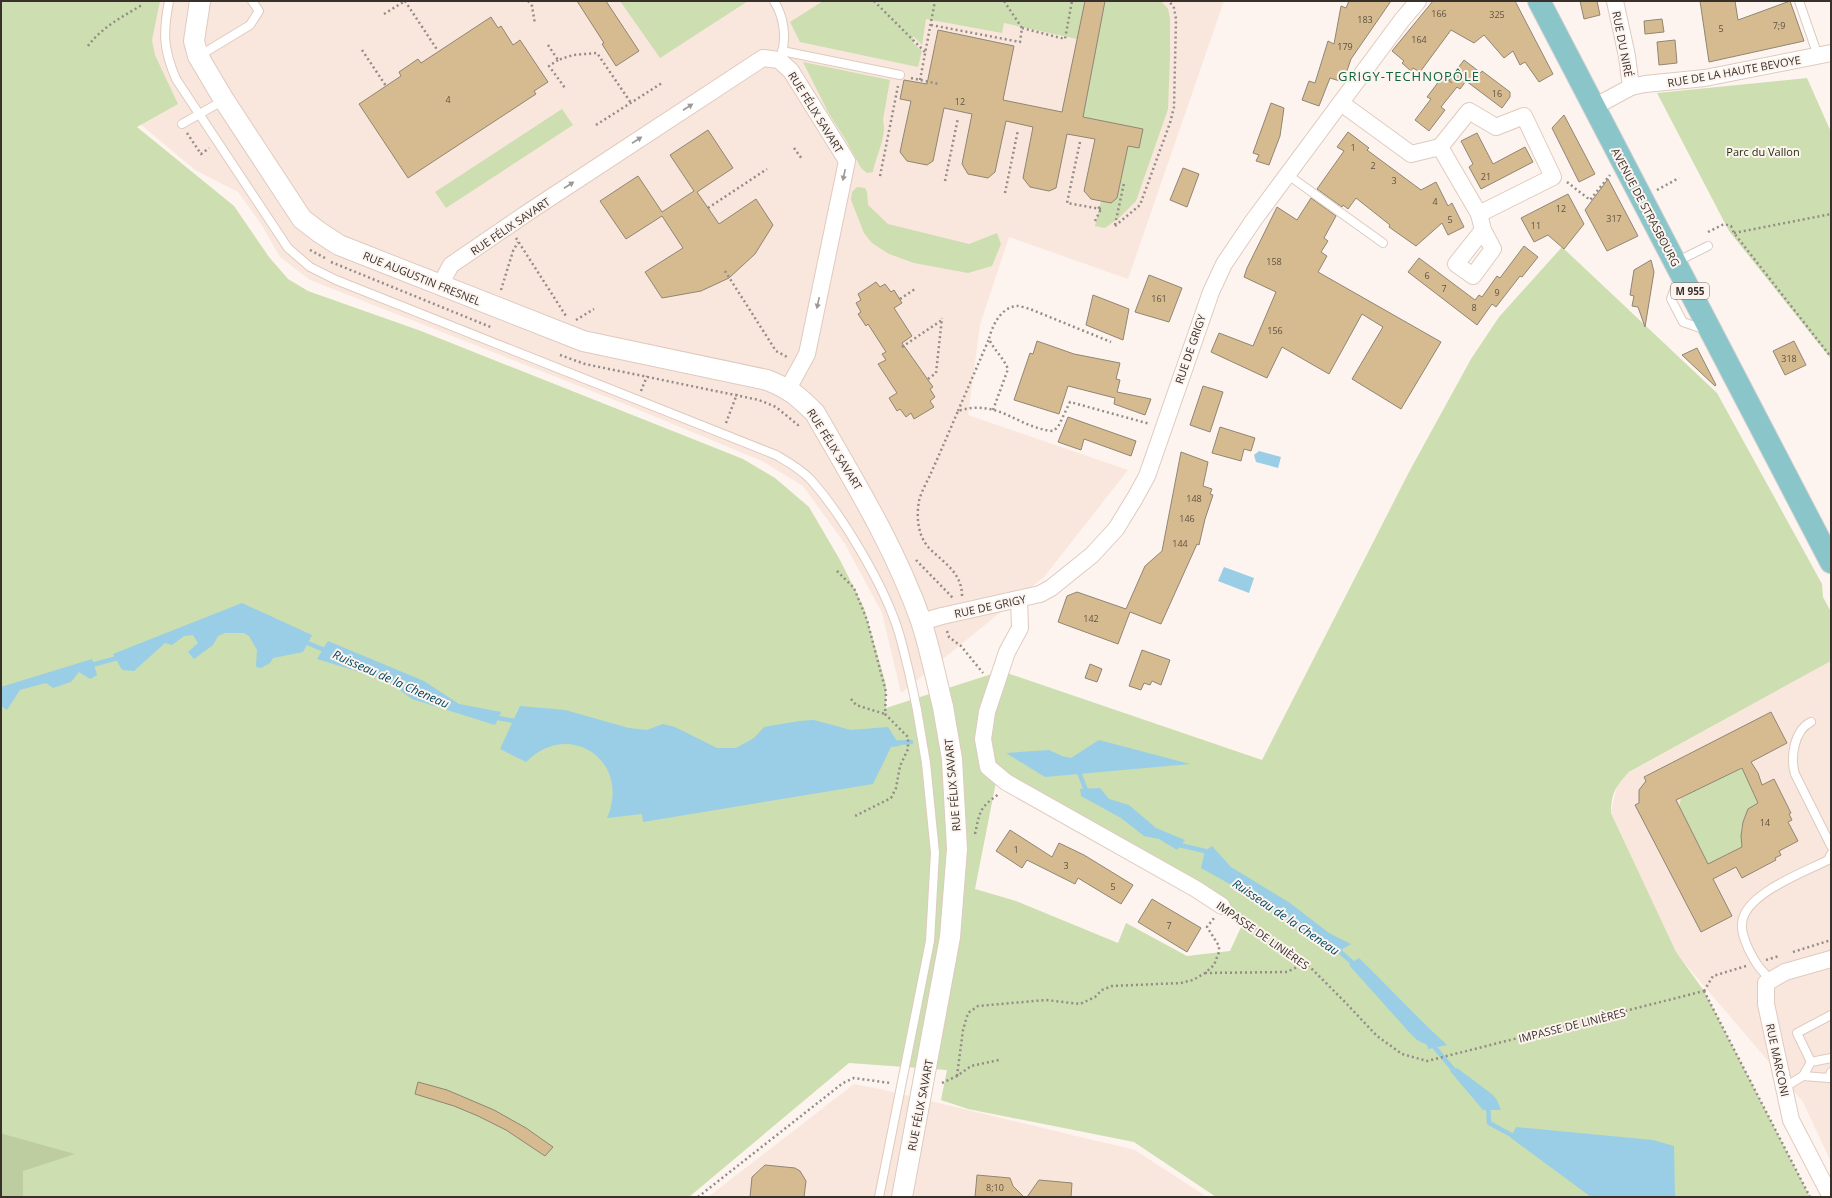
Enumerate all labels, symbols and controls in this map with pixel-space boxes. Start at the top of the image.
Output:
house number: 166 [1431,7,1447,20]
house number: 325 [1489,8,1505,21]
street label: RUE DU NIRÉ [1609,10,1637,78]
house number: 183 [1357,13,1373,26]
house number: 7;9 [1773,19,1785,32]
house number: 5 [1718,22,1724,35]
house number: 164 [1411,33,1427,46]
house number: 179 [1337,40,1353,53]
street label: RUE DE LA HAUTE BEVOYE [1666,52,1802,90]
district label: GRIGY-TECHNOPÔLE [1338,67,1480,85]
street label: RUE FÉLIX SAVART [785,69,847,155]
house number: 16 [1492,87,1502,100]
house number: 4 [445,93,451,106]
house number: 12 [955,95,965,108]
one-way arrow [683,103,694,111]
one-way arrow [632,137,643,144]
house number: 1 [1350,141,1356,154]
park label: Parc du Vallon [1726,144,1800,159]
street label: AVENUE DE STRASBOURG [1608,145,1684,269]
house number: 2 [1370,159,1376,172]
one-way arrow [841,169,847,181]
house number: 21 [1481,170,1491,183]
house number: 3 [1391,174,1397,187]
one-way arrow [564,181,574,189]
street label: RUE FÉLIX SAVART [467,194,553,258]
house number: 4 [1432,195,1438,208]
house number: 12 [1556,202,1566,215]
house number: 317 [1606,212,1622,225]
house number: 5 [1447,213,1453,226]
house number: 11 [1531,219,1541,232]
street label: RUE AUGUSTIN FRESNEL [361,247,483,309]
house number: 158 [1266,255,1282,268]
house number: 6 [1424,269,1430,282]
house number: 7 [1441,282,1447,295]
road number: M 955 [1671,283,1709,299]
house number: 9 [1494,286,1500,299]
house number: 161 [1151,292,1167,305]
one-way arrow [814,296,820,309]
house number: 8 [1471,301,1477,314]
street label: RUE DE GRIGY [1171,311,1209,386]
house number: 156 [1267,324,1283,337]
house number: 318 [1781,352,1797,365]
street label: RUE FÉLIX SAVART [804,406,866,492]
house number: 148 [1186,492,1202,505]
house number: 146 [1179,512,1195,525]
house number: 144 [1172,537,1188,550]
street label: RUE DE GRIGY [953,591,1028,621]
house number: 142 [1083,612,1099,625]
water label: Ruisseau de la Cheneau [330,646,452,712]
street label: RUE FÉLIX SAVART [940,738,964,832]
house number: 14 [1760,816,1770,829]
house number: 1 [1013,843,1019,856]
house number: 3 [1063,859,1069,872]
water label: Ruisseau de la Cheneau [1229,875,1343,959]
house number: 5 [1110,880,1116,893]
street label: IMPASSE DE LINIÈRES [1214,897,1312,973]
house number: 7 [1166,919,1172,932]
street label: IMPASSE DE LINIÈRES [1517,1004,1627,1046]
street label: RUE MARCONI [1763,1022,1793,1098]
street label: RUE FÉLIX SAVART [904,1058,936,1152]
house number: 8;10 [986,1181,1004,1194]

